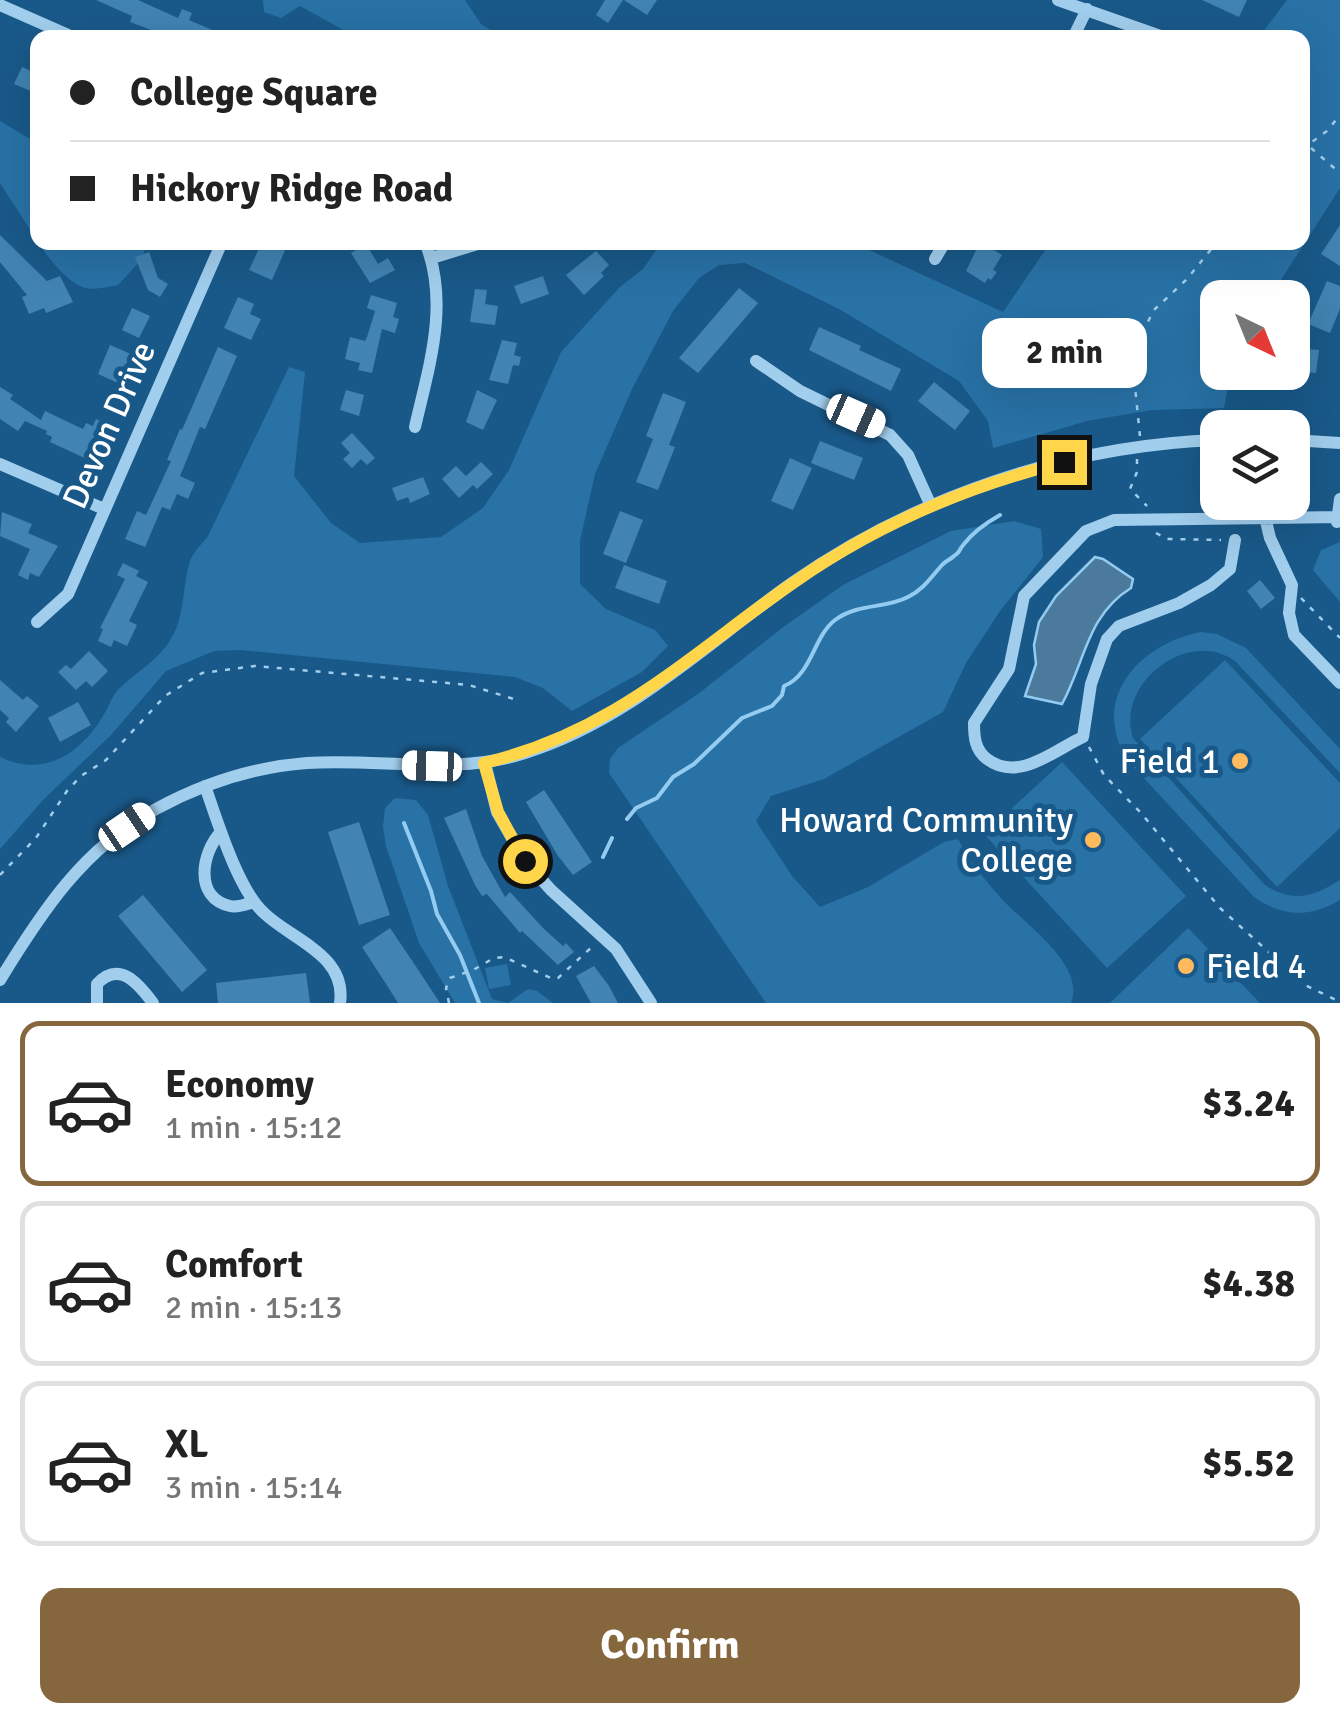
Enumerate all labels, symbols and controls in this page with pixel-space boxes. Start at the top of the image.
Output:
text: College Square [130,69,378,116]
text: Hickory Ridge Road [130,165,453,212]
north arrow [1200,280,1310,390]
map controls [1200,280,1310,520]
callout: 2 min [982,317,1146,387]
text: 2 min [1026,333,1103,372]
street label: Devon Drive [53,335,165,515]
car [822,390,890,442]
button: layers [1200,410,1310,520]
route end [1042,440,1087,485]
place label: Field 1 [1120,740,1220,783]
car [401,750,463,782]
marker: Field 1 [1229,750,1251,772]
car [94,798,160,856]
place label: Howard Community College [779,799,1073,882]
marker: Howard Community College [1082,829,1104,851]
route start [503,839,548,884]
place label: Field 4 [1206,945,1306,988]
marker: Field 4 [1175,955,1197,977]
icon: car [45,1059,135,1149]
text: Economy [165,1061,314,1108]
text: $3.24 [1202,1080,1295,1127]
text: 1 min · 15:12 [165,1108,343,1147]
icon: car [45,1239,135,1329]
text: Comfort [165,1241,303,1288]
text: $4.38 [1202,1260,1295,1307]
text: 2 min · 15:13 [165,1288,343,1327]
icon: car [45,1419,135,1509]
text: XL [165,1421,208,1468]
text: $5.52 [1202,1440,1295,1487]
text: 3 min · 15:14 [165,1468,343,1507]
button: Confirm [40,1588,1300,1703]

